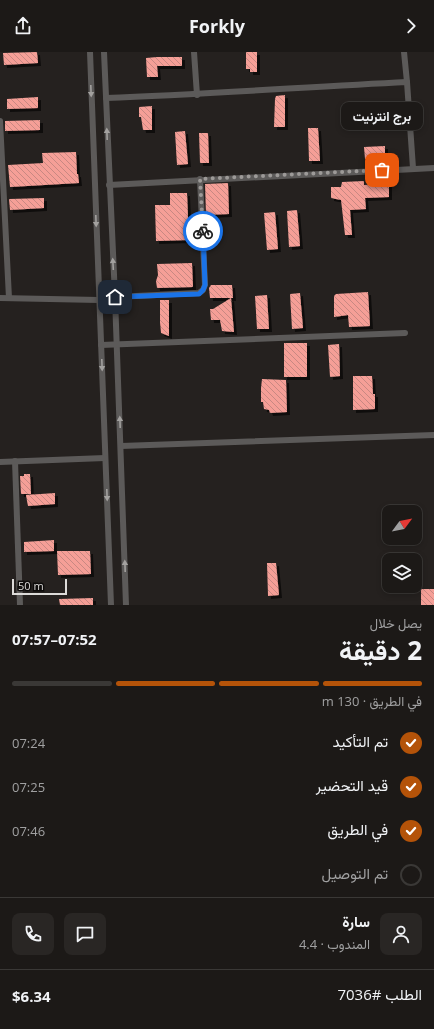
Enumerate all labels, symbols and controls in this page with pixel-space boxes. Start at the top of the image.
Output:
text: Forkly [189,14,245,38]
icon: share [12,15,34,37]
icon: forward [400,15,422,37]
one-way arrow [88,85,94,98]
callout: برج انترنيت [341,102,423,130]
text: برج انترنيت [353,107,411,125]
one-way arrow [104,128,111,140]
pin [365,153,399,187]
icon: bag [371,159,393,181]
courier [183,211,223,251]
one-way arrow [93,215,100,227]
icon: bike [192,220,214,242]
one-way arrow [110,258,117,270]
pin [98,280,132,314]
icon: home [104,286,126,308]
one-way arrow [99,359,105,372]
one-way arrow [116,416,123,428]
one-way arrow [104,489,110,502]
north arrow [382,505,422,545]
map controls [382,505,422,593]
button: layers [382,553,422,593]
one-way arrow [121,560,128,572]
scale bar [12,577,67,596]
text: 50 m [18,578,44,593]
text: يصل خلال [370,614,422,632]
text: 07:52–07:57 [12,629,97,649]
text: 2 دقيقة [339,632,422,668]
text: في الطريق · 130 m [322,692,422,710]
text: تم التأكيد [332,731,388,751]
icon: check [400,732,422,754]
text: 07:24 [12,734,45,752]
text: قيد التحضير [316,775,388,795]
icon: check [400,776,422,798]
text: 07:25 [12,778,45,796]
text: في الطريق [328,819,388,839]
icon: check [400,820,422,842]
text: 07:46 [12,822,45,840]
text: تم التوصيل [322,863,388,883]
text: سارة [342,911,370,931]
button: phone [12,913,54,955]
button: chat [64,913,106,955]
button: person [380,913,422,955]
text: المندوب · 4.4 [299,935,370,953]
text: الطلب #7036 [337,984,422,1004]
text: $6.34 [12,986,51,1006]

